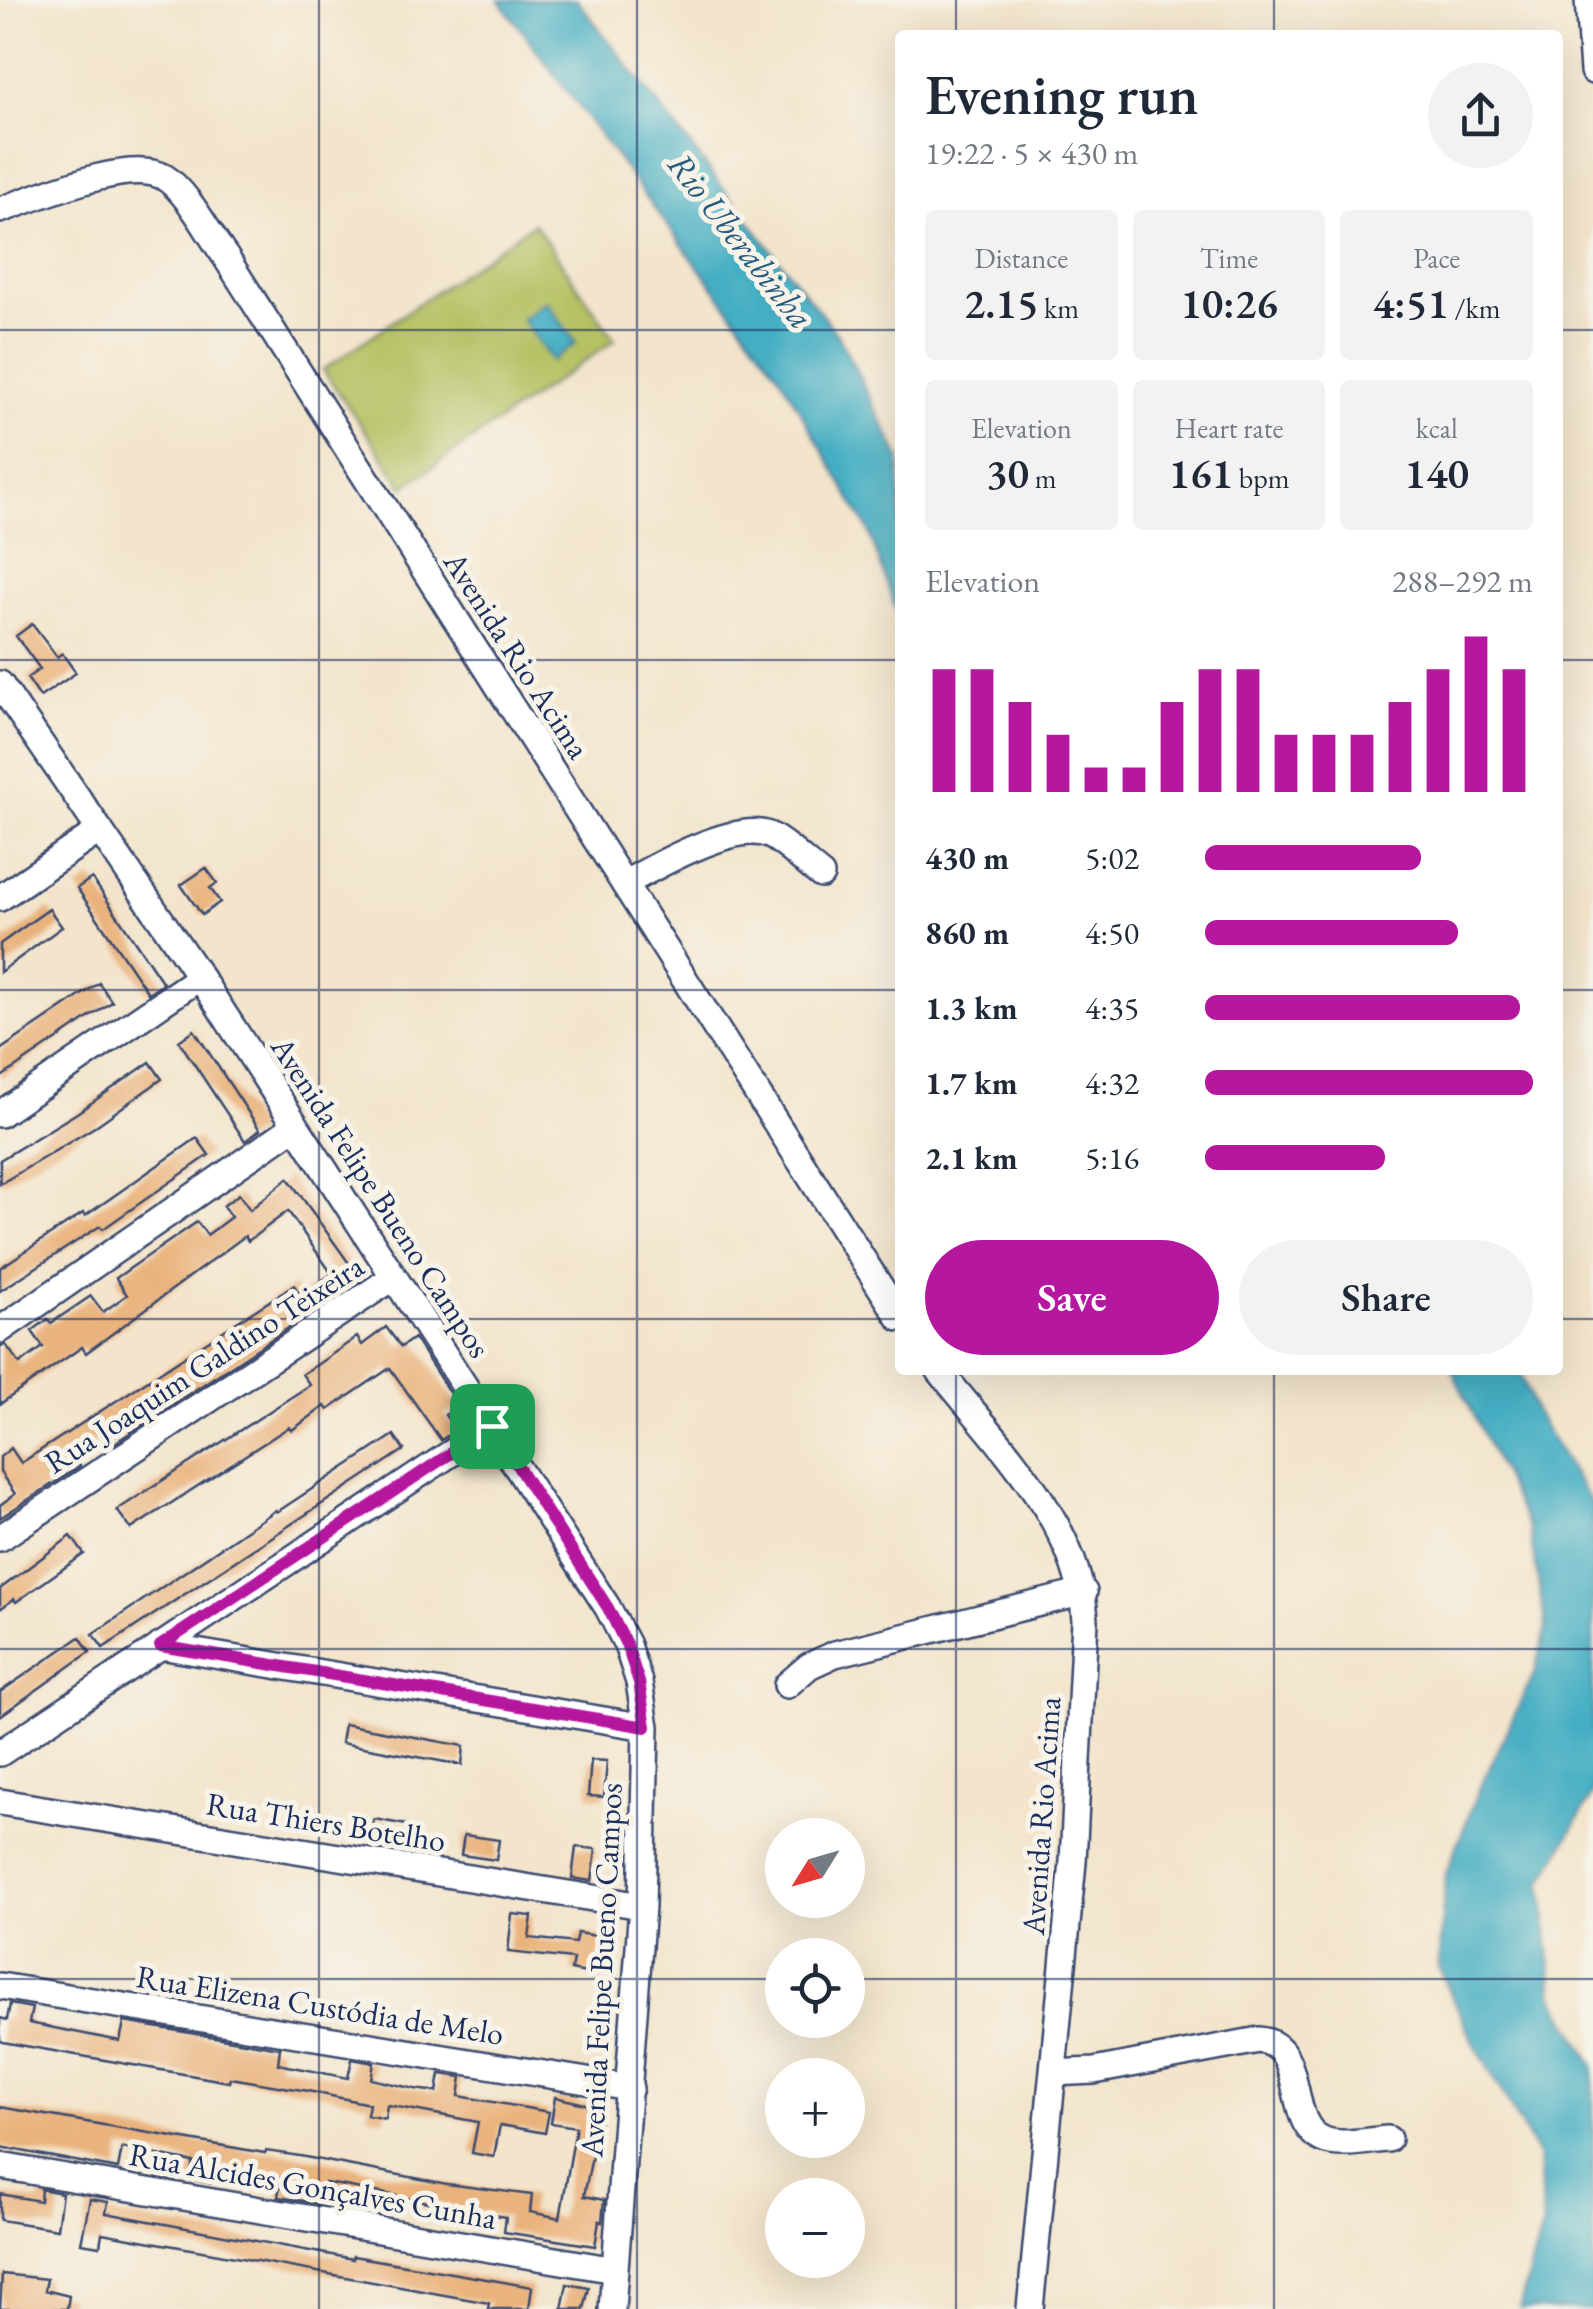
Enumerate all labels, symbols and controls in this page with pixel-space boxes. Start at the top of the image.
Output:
text: Evening run [925,59,1198,130]
button: share [1428,63,1533,168]
text: 19:22 · 5 × 430 m [925,132,1138,174]
water label: Rio Uberabinha [658,143,824,337]
text: Distance [975,240,1068,276]
text: Time [1200,240,1258,276]
text: Pace [1413,240,1460,276]
text: 2.15 [964,276,1038,331]
text: 10:26 [1180,276,1278,331]
text: 4:51 [1373,276,1449,331]
text: km [1038,290,1079,326]
text: /km [1449,290,1501,326]
text: Elevation [971,410,1072,446]
text: Heart rate [1175,410,1283,446]
text: kcal [1416,410,1458,446]
text: 30 [986,446,1029,501]
text: 161 [1169,446,1233,501]
text: 140 [1404,446,1469,501]
text: m [1029,460,1057,496]
text: bpm [1233,460,1289,496]
street label: Avenida Rio Acima [434,542,600,767]
text: Elevation [925,560,1040,602]
text: 288–292 m [1392,560,1533,602]
text: 430 m [925,837,1009,879]
text: 5:02 [1085,837,1139,879]
text: 860 m [925,912,1009,954]
text: 4:50 [1085,912,1139,954]
text: 1.3 km [925,987,1018,1029]
text: 4:35 [1085,987,1139,1029]
street label: Avenida Felipe Bueno Campos [261,1027,501,1366]
text: 1.7 km [925,1062,1018,1104]
text: 4:32 [1085,1062,1139,1104]
text: 2.1 km [925,1137,1018,1179]
text: 5:16 [1085,1137,1139,1179]
button: Save [925,1240,1219,1355]
button: Share [1239,1240,1533,1355]
street label: Rua Joaquim Galdino Teixeira [36,1245,372,1483]
pin [450,1384,535,1469]
icon: arrive [465,1399,520,1454]
street label: Avenida Rio Acima [1012,1695,1070,1938]
street label: Rua Thiers Botelho [203,1782,449,1862]
street label: Avenida Felipe Bueno Campos [570,1782,632,2159]
north arrow [765,1818,865,1918]
map controls [765,1818,865,2278]
button: locate [765,1938,865,2038]
street label: Rua Elizena Custódia de Melo [133,1955,507,2055]
button: + [765,2058,865,2158]
street label: Rua Alcides Gonçalves Cunha [126,2133,500,2239]
button: − [765,2178,865,2278]

